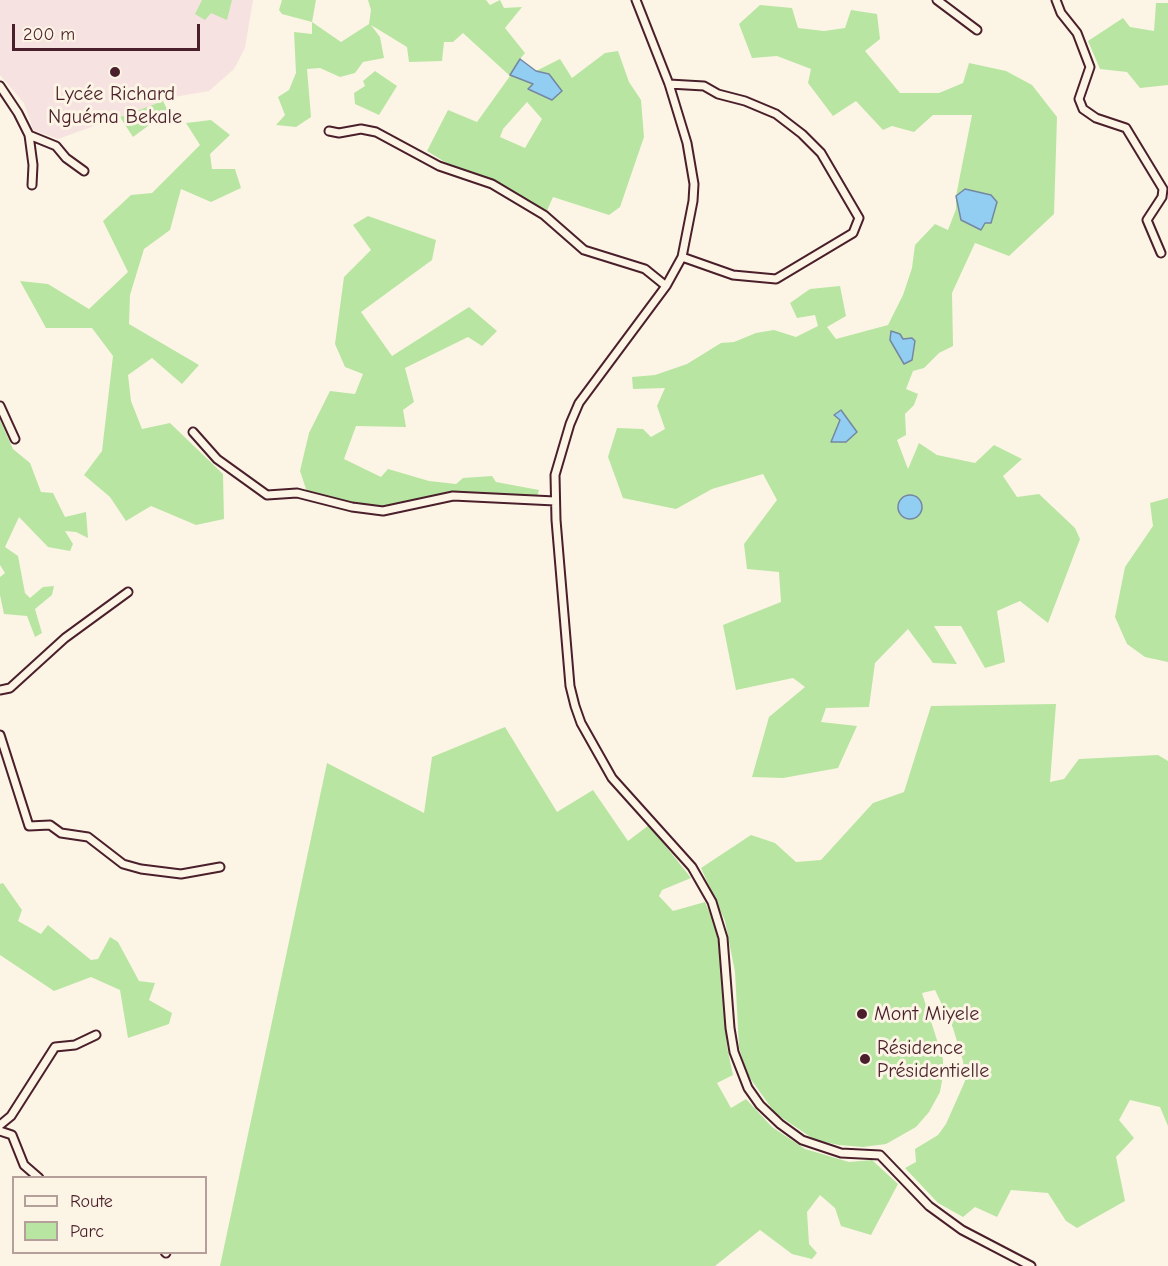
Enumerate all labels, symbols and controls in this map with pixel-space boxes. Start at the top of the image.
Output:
scale bar [15,12,202,50]
text: 200 m [23,24,75,45]
marker: Lycée Richard Nguéma Bekale [108,65,122,79]
place label: Lycée Richard Nguéma Bekale [48,82,182,129]
place label: Mont Miyele [874,1002,979,1026]
marker: Mont Miyele [855,1007,869,1021]
place label: Résidence Présidentielle [877,1036,989,1083]
marker: Résidence Présidentielle [858,1052,872,1066]
legend [12,1176,207,1254]
text: Route [70,1191,113,1212]
text: Parc [70,1221,104,1242]

